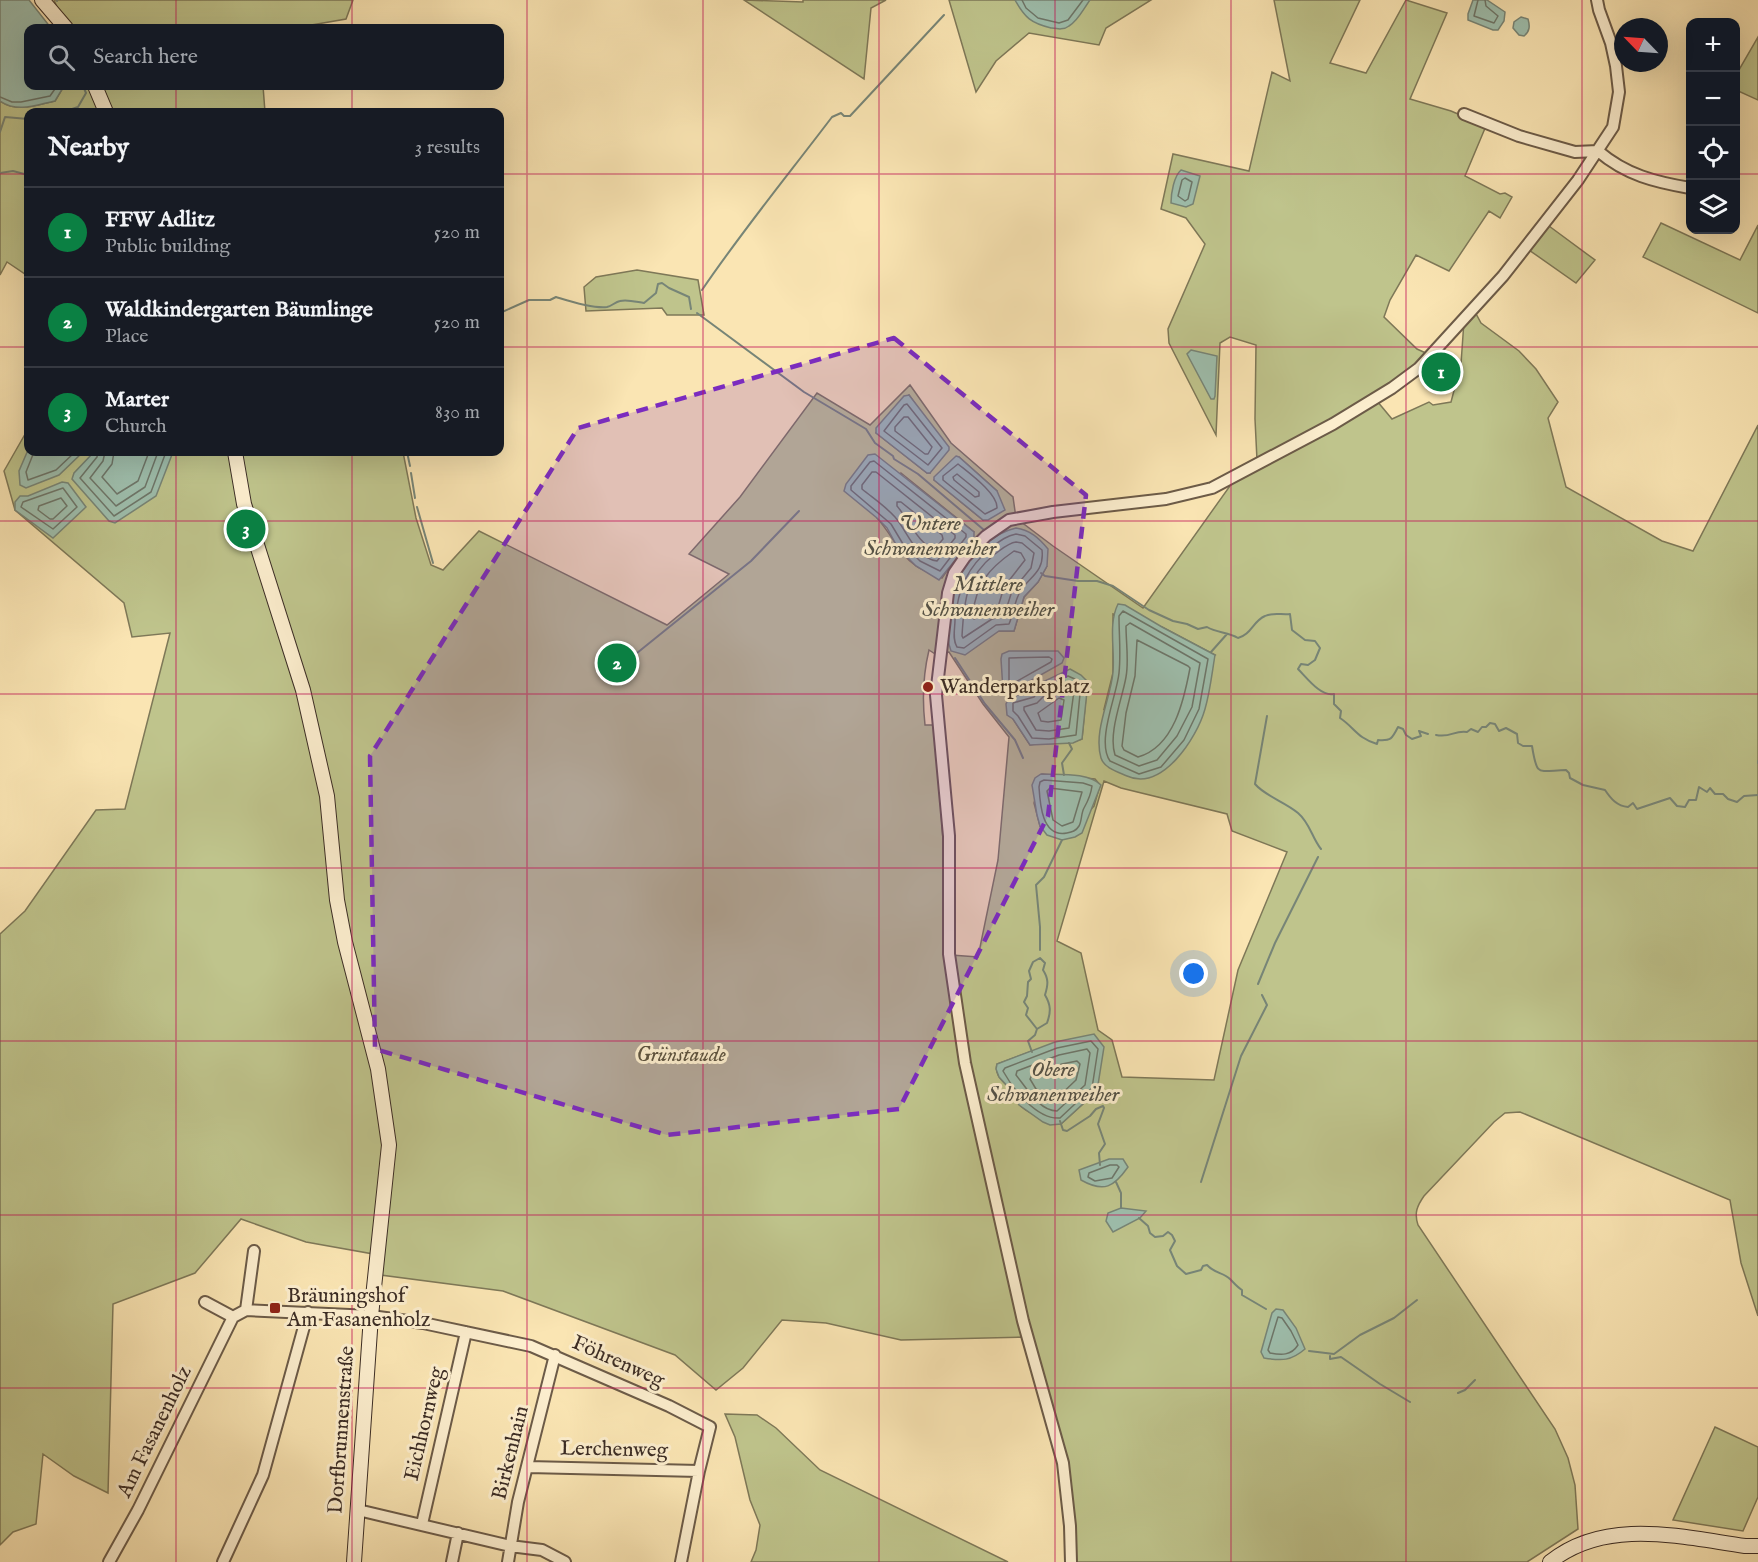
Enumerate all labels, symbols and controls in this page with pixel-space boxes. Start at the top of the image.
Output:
north arrow [1614,18,1668,72]
map controls [1686,18,1740,234]
button: + [1686,18,1740,72]
search box [24,24,504,90]
icon: search [45,41,78,74]
text: Search here [93,43,198,71]
button: − [1686,72,1740,126]
button: locate [1686,126,1740,180]
text: Nearby [48,131,129,164]
text: 3 results [415,135,480,160]
button: layers [1686,180,1740,234]
text: FFW Adlitz [105,206,215,234]
text: 1 [64,220,71,245]
text: 520 m [434,220,480,245]
text: Public building [105,234,230,259]
text: Waldkindergarten Bäumlinge [105,296,373,324]
text: 2 [63,310,72,335]
text: 520 m [434,310,480,335]
text: Place [105,324,148,349]
pin: 1 [1422,350,1460,394]
text: Marter [105,386,169,414]
text: 3 [64,400,71,425]
text: 830 m [435,400,480,425]
text: Church [105,414,167,439]
pin: 3 [226,506,266,552]
water label: Untere Schwanenweiher [864,510,998,563]
water label: Mittlere Schwanenweiher [922,571,1056,624]
pin: 2 [598,640,636,686]
place label: Wanderparkplatz [940,674,1090,701]
marker: Wanderparkplatz [921,680,935,694]
your location [1179,959,1208,988]
park label: Grünstaude [636,1042,726,1069]
water label: Obere Schwanenweiher [987,1056,1121,1109]
place label: Bräuningshof Am Fasanenholz [286,1283,431,1334]
marker: Bräuningshof Am Fasanenholz [268,1301,282,1315]
street label: Föhrenweg [567,1330,669,1395]
street label: Dorfbrunnenstraße [323,1345,361,1515]
street label: Am Fasanenholz [111,1361,199,1503]
street label: Eichhornweg [399,1364,451,1484]
street label: Birkenhain [486,1403,536,1503]
street label: Lerchenweg [560,1436,669,1464]

